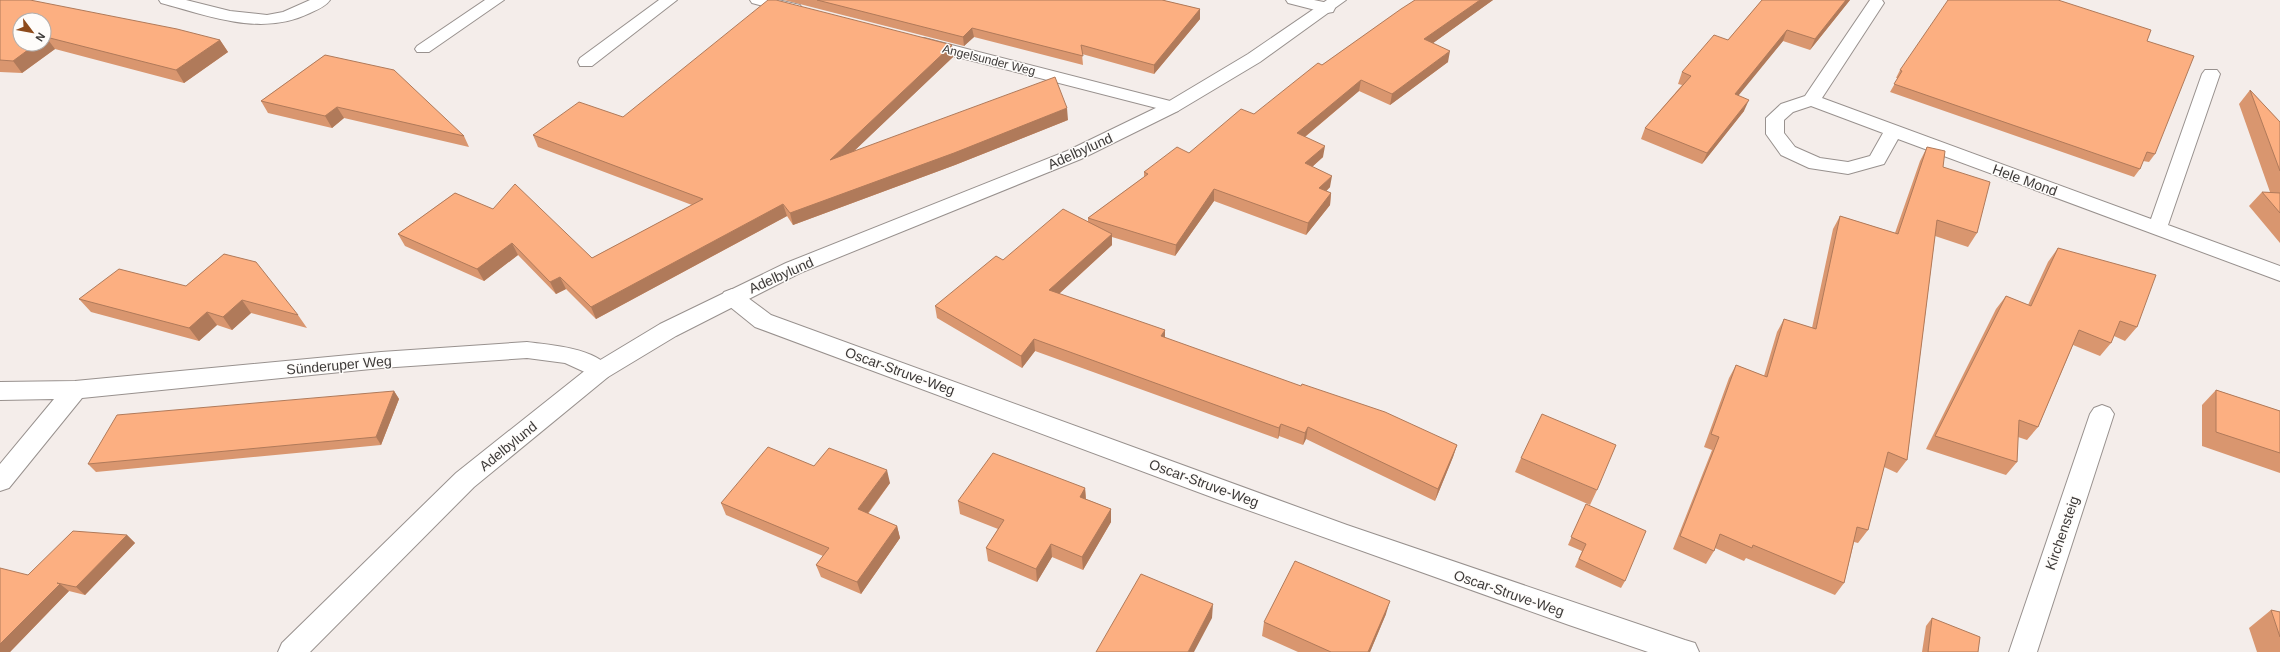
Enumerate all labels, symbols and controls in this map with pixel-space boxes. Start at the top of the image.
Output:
north arrow [12,12,52,52]
text: N [33,31,48,44]
street label: Angelsunder Weg [941,42,1037,78]
street label: Adelbylund [1045,130,1115,172]
street label: Hele Mond [1990,161,2060,199]
street label: Adelbylund [746,254,816,296]
street label: Oscar-Struve-Weg [843,344,957,398]
street label: Sünderuper Weg [286,352,392,378]
street label: Adelbylund [476,418,540,474]
street label: Oscar-Struve-Weg [1147,456,1261,510]
street label: Kirchensteig [2042,494,2082,572]
street label: Oscar-Struve-Weg [1452,567,1566,619]

